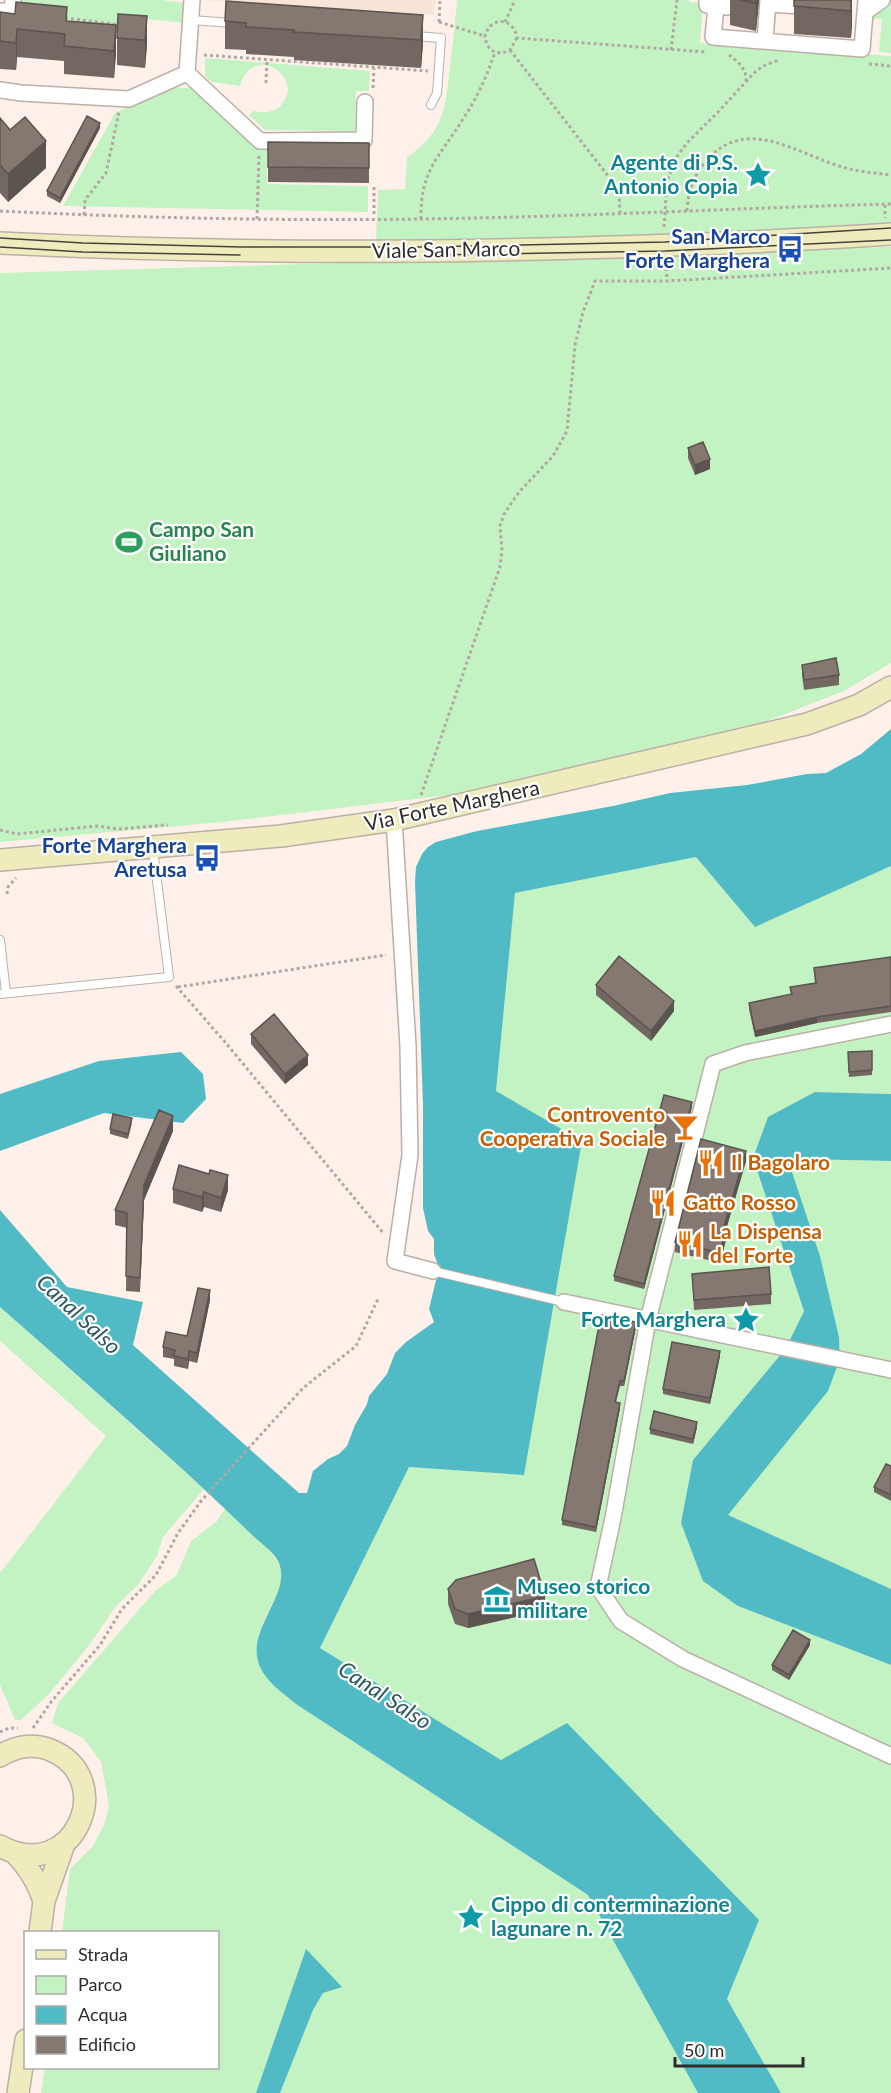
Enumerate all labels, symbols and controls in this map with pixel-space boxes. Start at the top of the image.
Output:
place label: Agente di P.S. Antonio Copia [603,149,738,198]
place icon: Agente di P.S. Antonio Copia [743,160,773,190]
place label: San Marco Forte Marghera [625,223,770,272]
bus stop icon: San Marco Forte Marghera [775,234,805,264]
street label: Viale San Marco [372,235,521,262]
place label: Campo San Giuliano [149,516,254,565]
sports icon: Campo San Giuliano [114,527,144,557]
street label: Via Forte Marghera [362,774,541,835]
place label: Forte Marghera Aretusa [42,832,187,881]
bus stop icon: Forte Marghera Aretusa [192,843,222,873]
place label: Controvento Cooperativa Sociale [480,1101,665,1150]
bar icon: Controvento Cooperativa Sociale [670,1112,700,1142]
restaurant icon: Il Bagolaro [696,1148,726,1178]
place label: Il Bagolaro [731,1149,830,1174]
restaurant icon: Gatto Rosso [648,1188,678,1218]
place label: Gatto Rosso [683,1189,796,1214]
place label: La Dispensa del Forte [710,1218,822,1267]
restaurant icon: La Dispensa del Forte [675,1229,705,1259]
water label: Canal Salso [32,1268,127,1359]
place icon: Forte Marghera [731,1305,761,1335]
place label: Forte Marghera [581,1306,726,1331]
place label: Museo storico militare [517,1573,650,1622]
museum icon: Museo storico militare [482,1584,512,1614]
water label: Canal Salso [334,1655,437,1735]
place label: Cippo di conterminazione lagunare n. 72 [491,1891,730,1940]
place icon: Cippo di conterminazione lagunare n. 72 [456,1902,486,1932]
legend [24,1931,219,2069]
text: Strada [78,1943,128,1965]
text: Parco [78,1973,122,1995]
text: Acqua [78,2003,127,2025]
scale bar [675,2030,802,2068]
text: Edificio [78,2033,136,2055]
text: 50 m [684,2039,724,2061]

